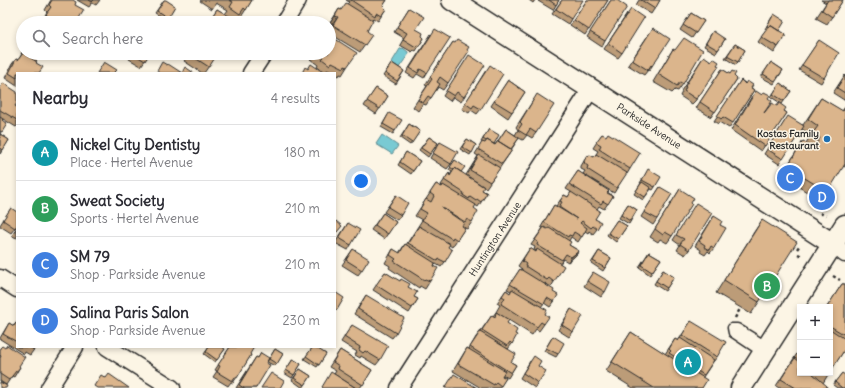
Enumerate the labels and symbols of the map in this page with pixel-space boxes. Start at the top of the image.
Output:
street label: Parkside Avenue [614,100,684,152]
place label: Kostas Family Restaurant [757,127,820,152]
marker: Kostas Family Restaurant [822,134,832,144]
pin: C [777,163,803,193]
your location [351,171,371,191]
pin: D [809,182,835,212]
street label: Huntington Avenue [466,199,524,279]
pin: B [754,271,780,301]
pin: A [675,347,701,377]

